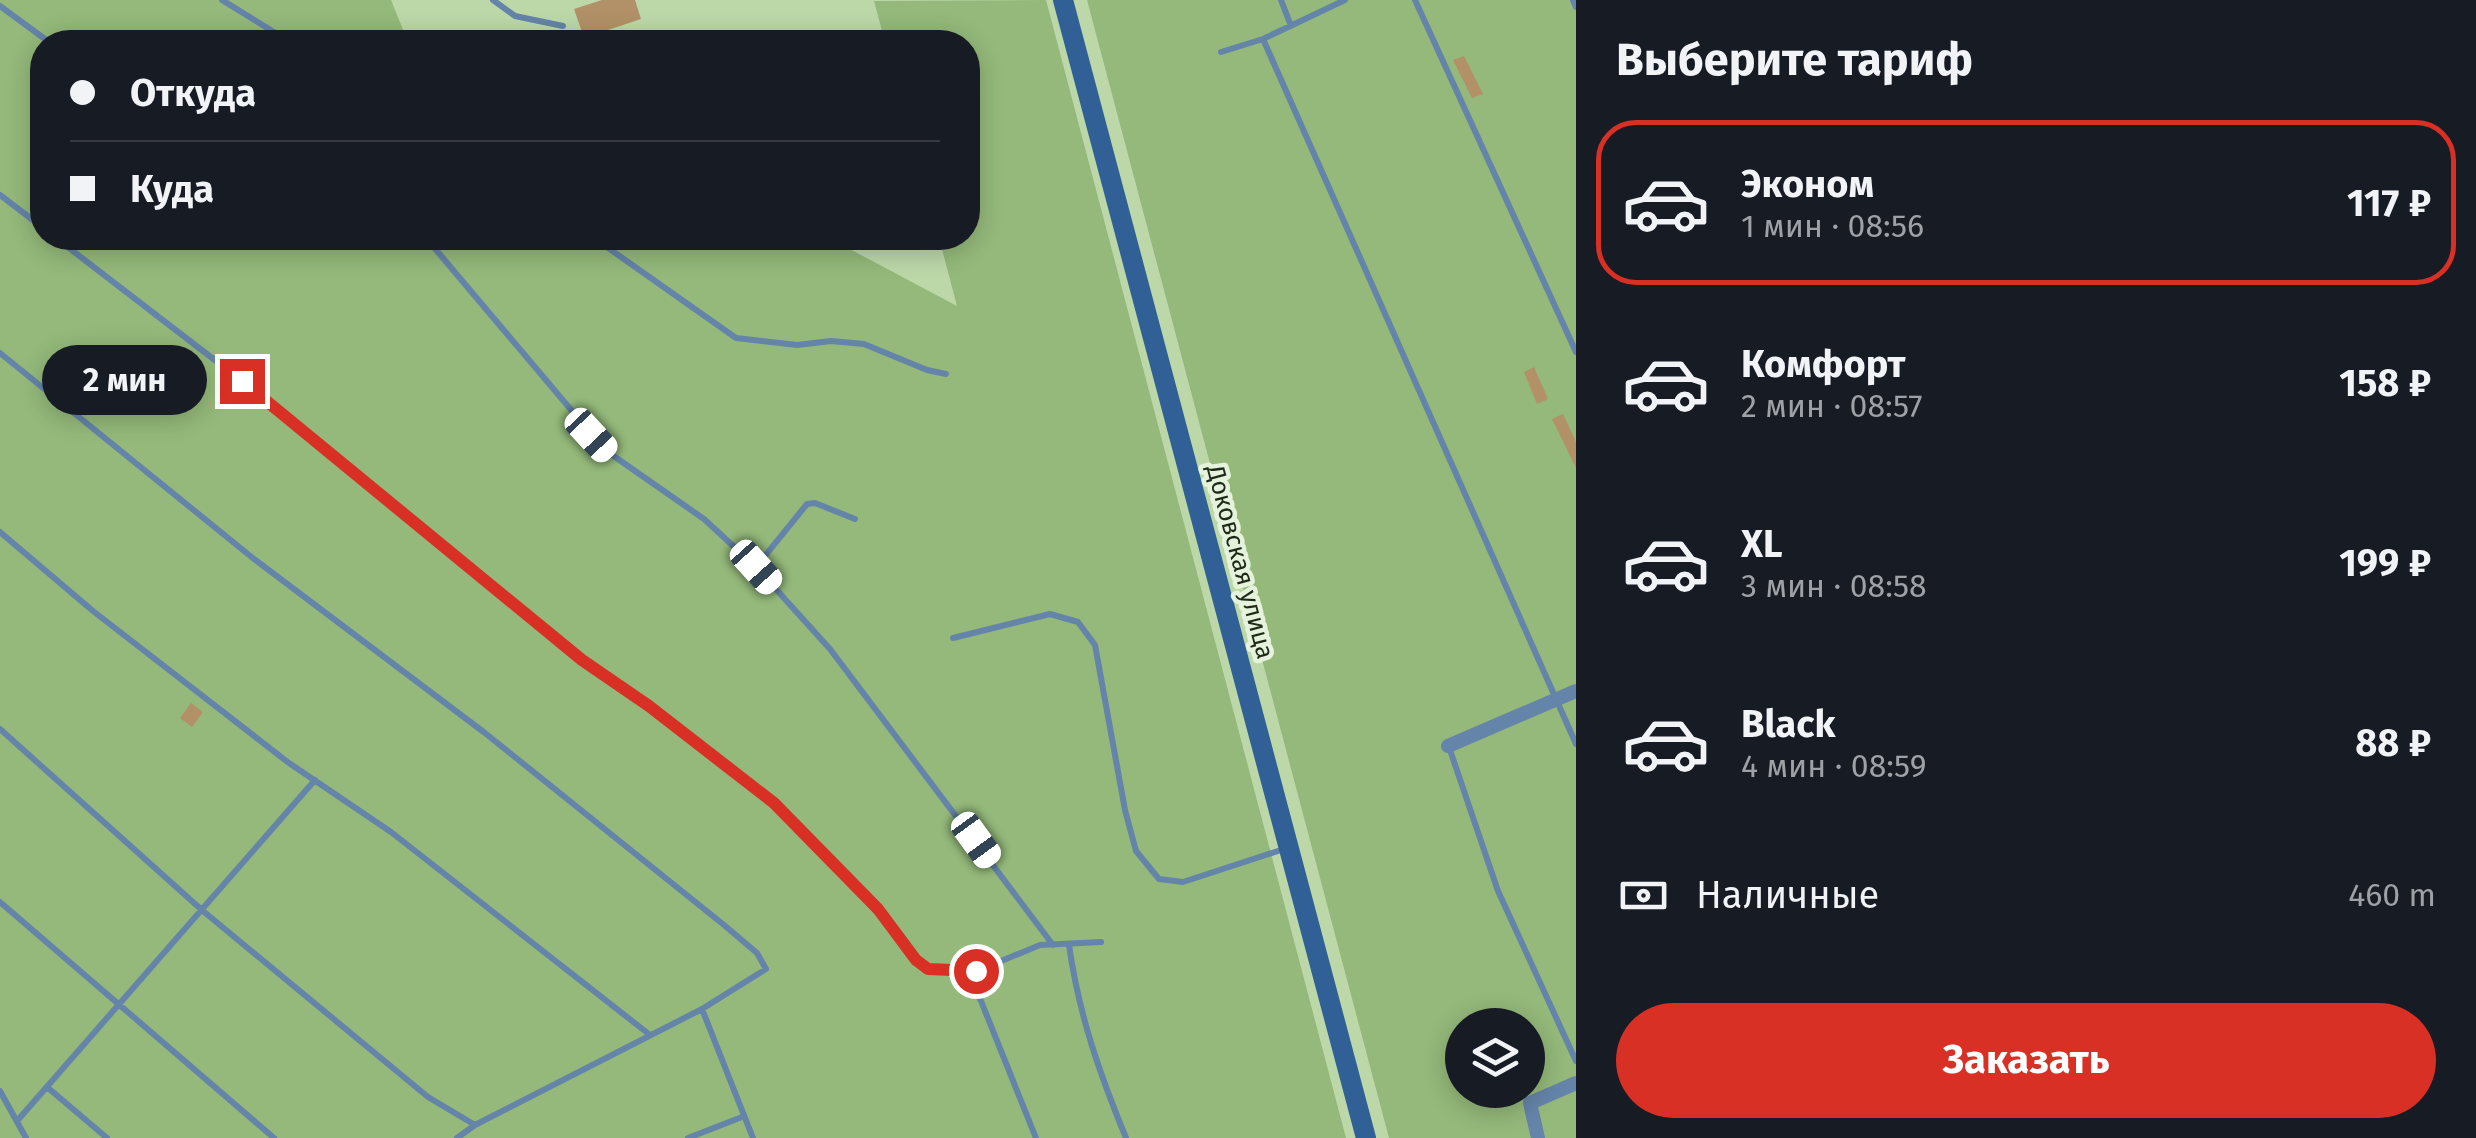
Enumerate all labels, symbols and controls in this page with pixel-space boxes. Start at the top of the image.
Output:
text: Выберите тариф [1616,33,1973,87]
text: Откуда [130,70,256,116]
icon: car [1621,158,1711,248]
text: Эконом [1741,161,1874,207]
text: Куда [130,166,214,212]
text: 117 ₽ [2347,180,2431,226]
text: 1 мин · 08:56 [1741,207,1924,245]
icon: car [1621,338,1711,428]
text: Комфорт [1741,341,1905,387]
callout: 2 мин [42,346,207,416]
route end [220,359,265,404]
text: 158 ₽ [2339,360,2431,406]
text: 2 мин [83,361,166,399]
text: 2 мин · 08:57 [1741,387,1922,425]
car [560,403,622,467]
street label: Доковская улица [1199,461,1280,662]
icon: car [1621,518,1711,608]
text: XL [1741,521,1783,567]
car [725,535,787,599]
text: 199 ₽ [2339,540,2431,586]
text: 3 мин · 08:58 [1741,567,1927,605]
icon: car [1621,698,1711,788]
text: Black [1741,701,1836,747]
text: 88 ₽ [2355,720,2431,766]
text: 4 мин · 08:59 [1741,747,1926,785]
car [946,807,1006,873]
icon: cash [1616,868,1671,923]
text: Наличные [1696,872,1879,918]
text: 460 m [2348,876,2436,914]
route start [954,949,999,994]
button: Заказать [1616,1003,2436,1118]
map controls [1445,1008,1545,1108]
button: layers [1445,1008,1545,1108]

